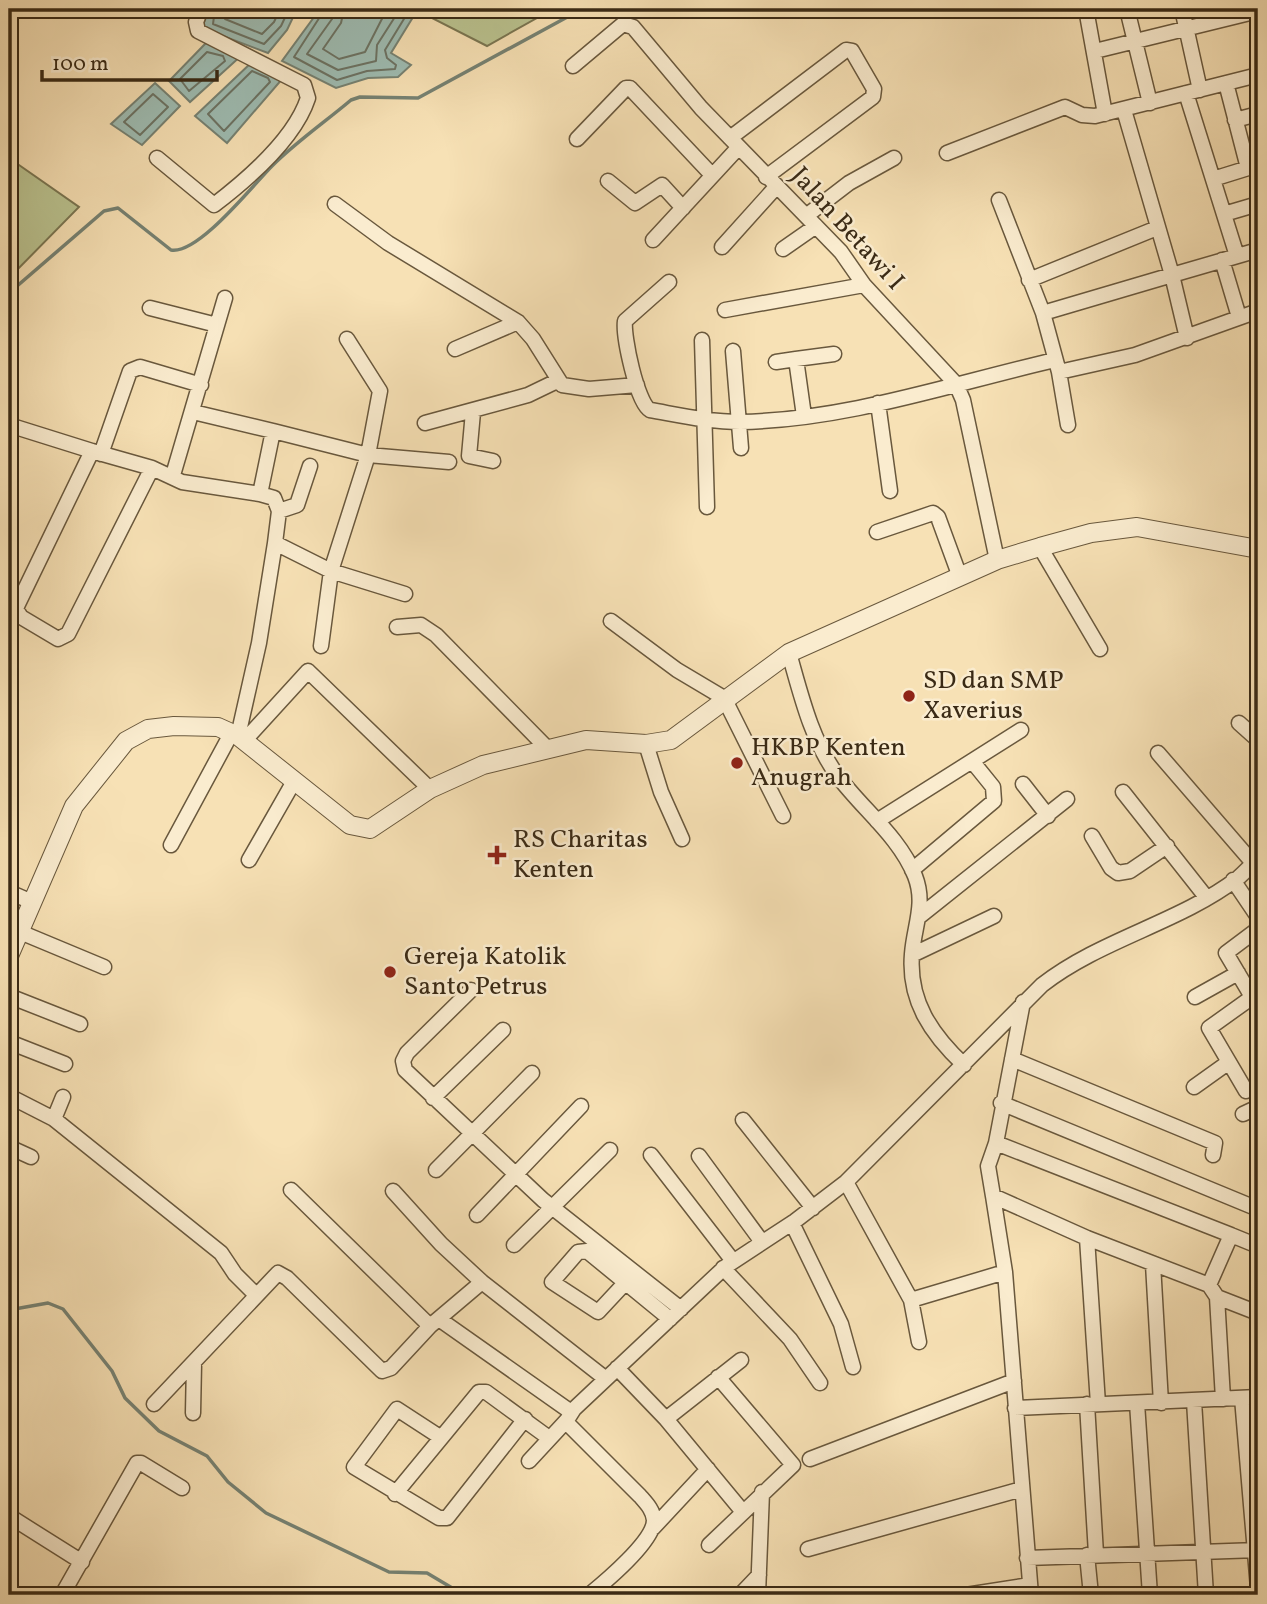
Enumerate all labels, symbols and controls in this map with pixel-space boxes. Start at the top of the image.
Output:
scale bar [42,38,217,82]
text: 100 m [52,50,109,79]
street label: Jalan Betawi I [782,159,912,299]
place label: SD dan SMP Xaverius [923,663,1064,729]
marker: SD dan SMP Xaverius [901,688,917,704]
place label: HKBP Kenten Anugrah [751,730,906,796]
marker: HKBP Kenten Anugrah [729,755,745,771]
place label: RS Charitas Kenten [513,822,648,888]
marker: RS Charitas Kenten [487,845,507,865]
place label: Gereja Katolik Santo Petrus [404,939,566,1005]
marker: Gereja Katolik Santo Petrus [382,964,398,980]

